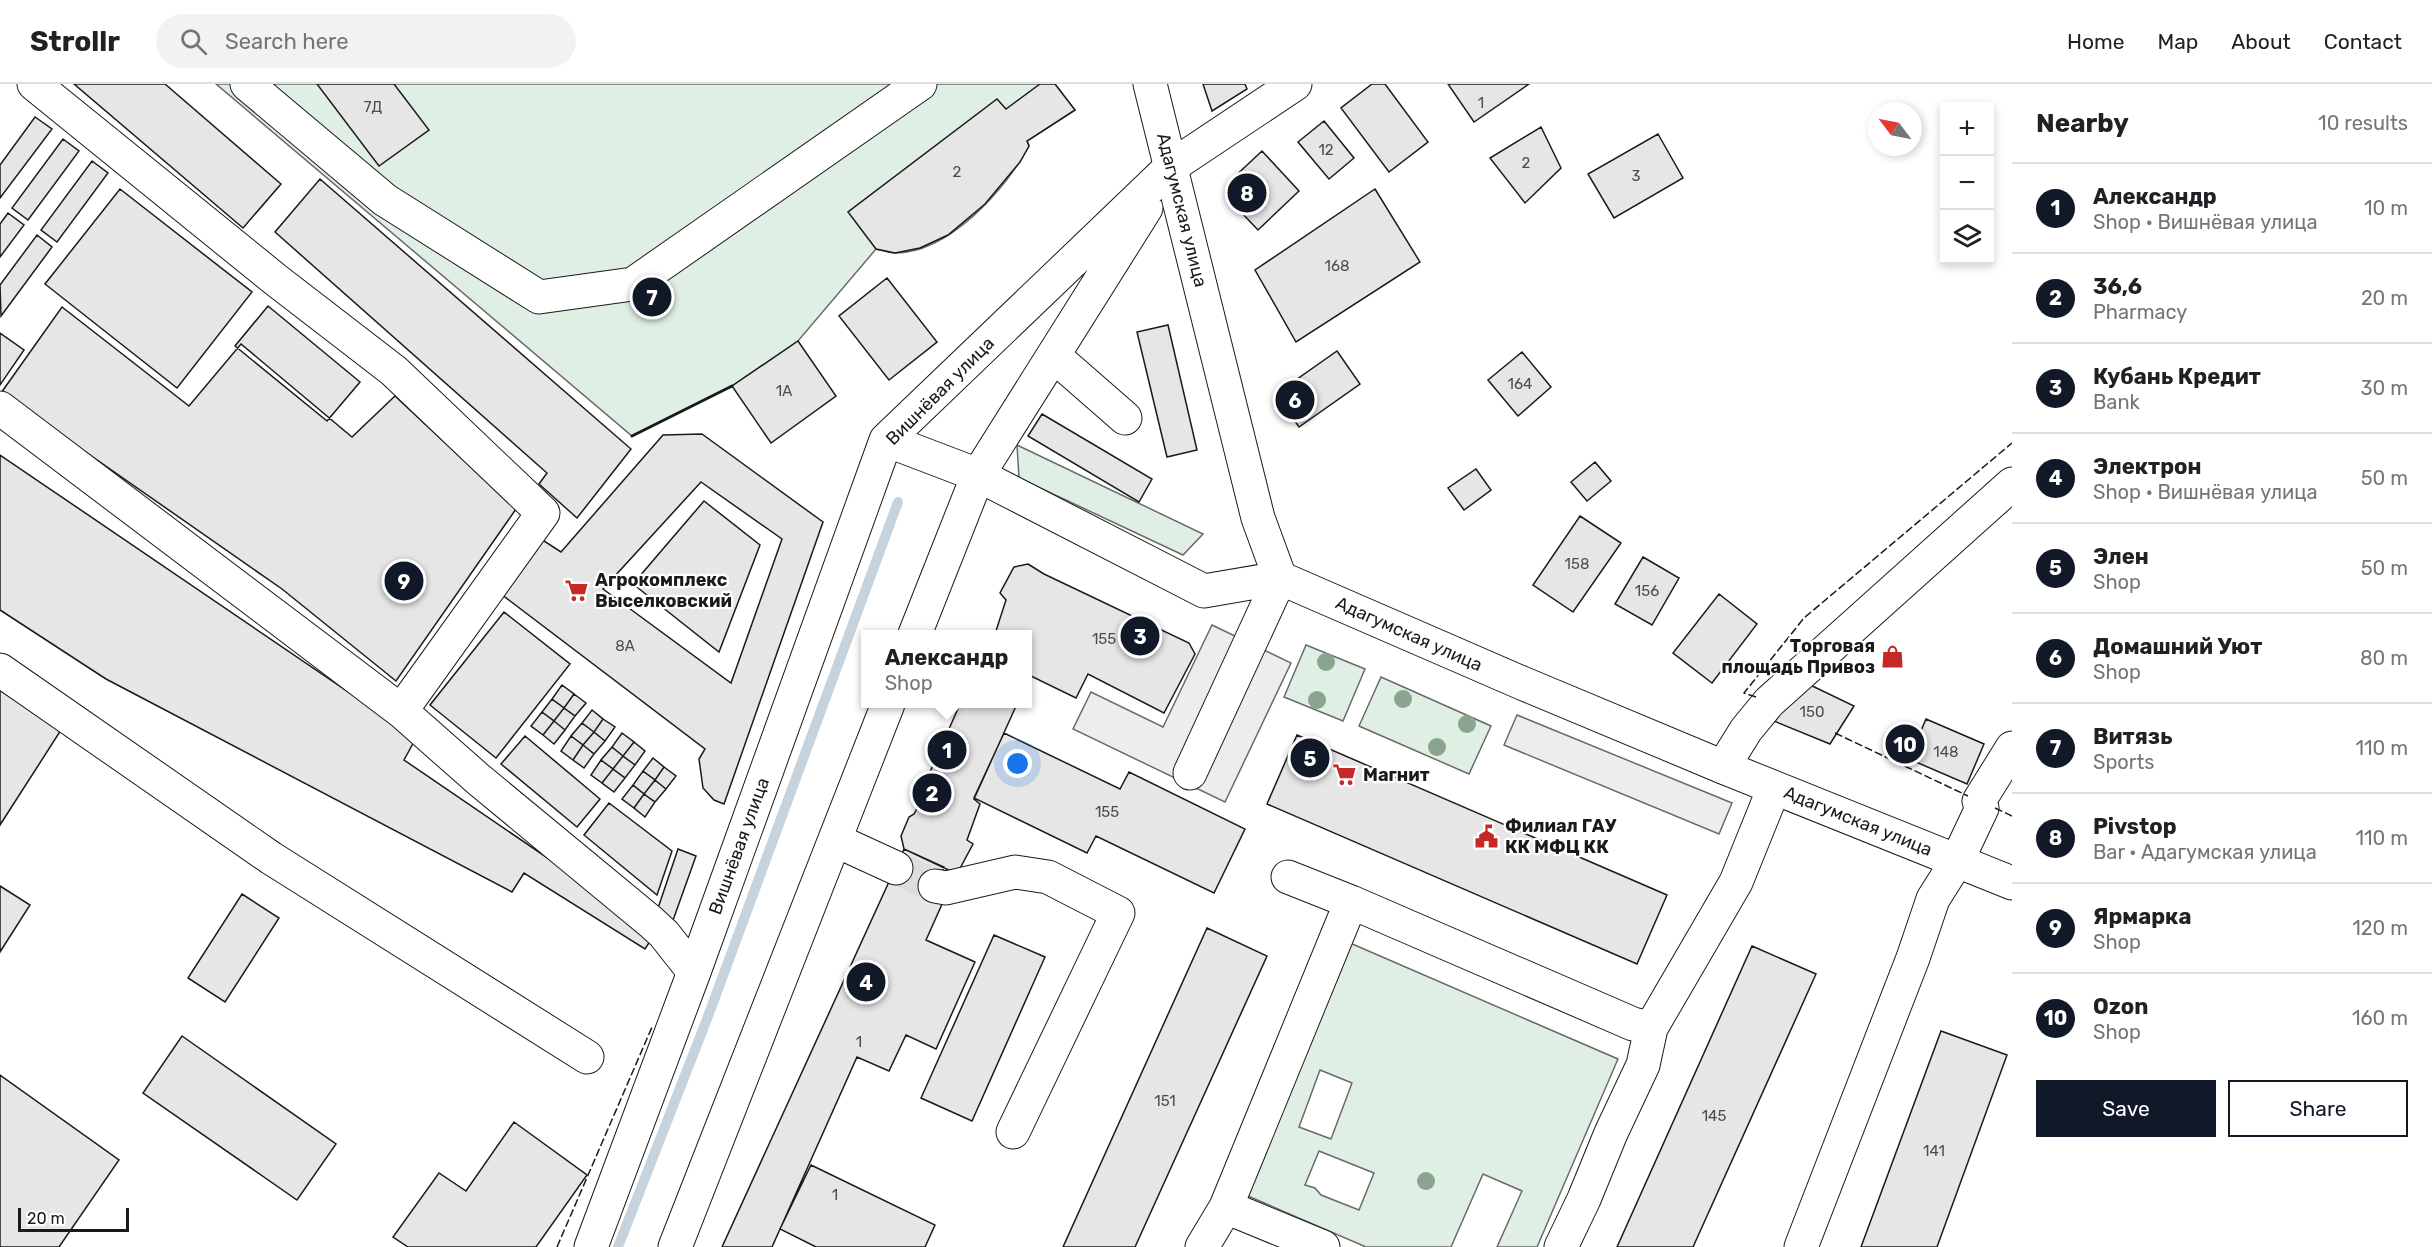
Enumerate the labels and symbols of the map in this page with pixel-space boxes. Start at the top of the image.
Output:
house number: 1 [1478,94,1484,112]
house number: 7Д [364,98,383,116]
north arrow [1868,102,1922,156]
street label: Адагумская улица [1152,131,1212,289]
house number: 12 [1318,141,1334,159]
house number: 2 [1522,154,1531,172]
house number: 2 [953,163,962,181]
house number: 3 [1631,167,1641,185]
pin: 8 [1228,170,1266,216]
house number: 168 [1324,257,1350,275]
pin: 7 [632,274,672,320]
street label: Вишнёвая улица [881,332,999,450]
house number: 164 [1508,375,1532,393]
pin: 6 [1276,378,1314,422]
house number: 1А [776,382,792,400]
house number: 158 [1565,555,1589,573]
pin: 9 [384,558,424,604]
place label: Агрокомплекс Выселковский [595,569,732,612]
supermarket icon: Агрокомплекс Выселковский [564,577,590,603]
house number: 156 [1635,582,1659,600]
street label: Адагумская улица [1332,592,1486,676]
pin: 3 [1120,614,1160,658]
house number: 155 [1092,630,1116,648]
place label: Торговая площадь Привоз [1721,635,1875,678]
house number: 8А [615,637,635,655]
shop icon: Торговая площадь Привоз [1880,643,1906,669]
house number: 150 [1800,703,1824,721]
pin: 10 [1886,722,1924,766]
pin: 1 [928,728,966,772]
pin: 5 [1290,736,1330,780]
house number: 148 [1933,743,1959,761]
your location [1003,749,1032,778]
supermarket icon: Магнит [1332,762,1358,788]
place label: Магнит [1363,764,1430,786]
pin: 2 [912,770,952,816]
street label: Вишнёвая улица [704,774,774,918]
street label: Адагумская улица [1781,781,1935,861]
house number: 155 [1095,803,1119,821]
place label: Филиал ГАУ КК МФЦ КК [1505,815,1617,858]
public building icon: Филиал ГАУ КК МФЦ КК [1474,823,1500,849]
pin: 4 [846,960,886,1004]
house number: 1 [856,1033,862,1051]
house number: 151 [1154,1092,1176,1110]
house number: 145 [1702,1107,1726,1125]
house number: 141 [1923,1142,1945,1160]
house number: 1 [832,1186,838,1204]
scale bar [18,1205,129,1232]

